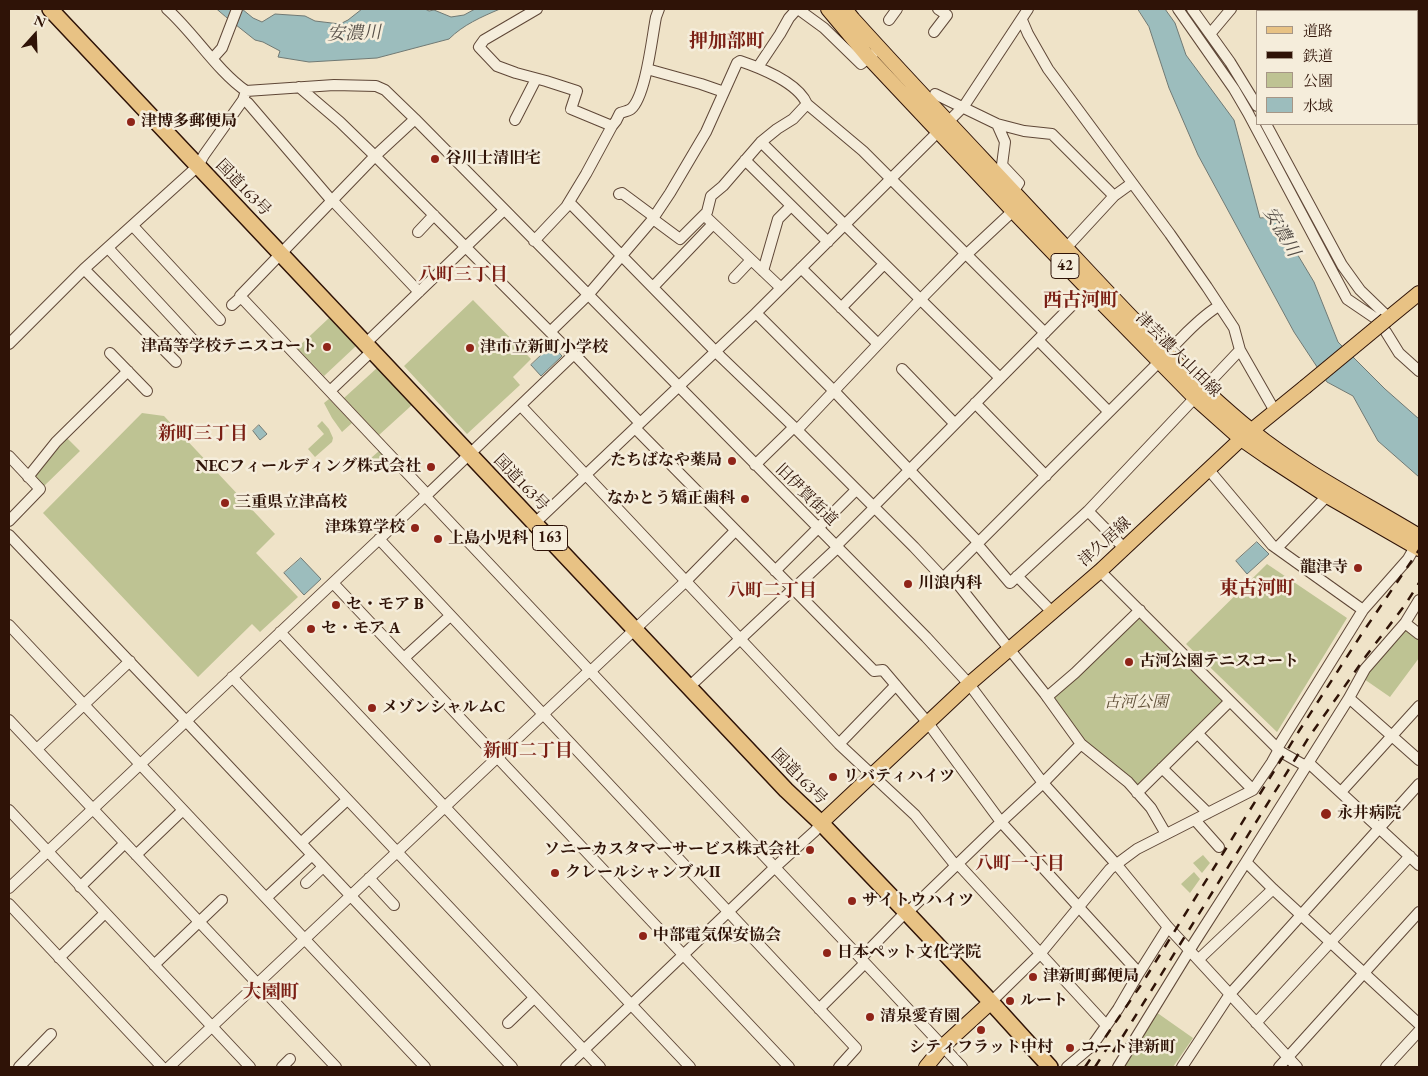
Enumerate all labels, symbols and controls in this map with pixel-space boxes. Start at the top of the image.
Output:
north arrow [10,10,60,60]
legend [1256,10,1418,125]
text: N [32,11,49,31]
text: 道路 [1303,21,1333,40]
water label: 安濃川 [327,22,381,46]
district label: 押加部町 [689,31,765,53]
text: 鉄道 [1303,46,1333,65]
text: 公園 [1303,71,1333,90]
text: 水域 [1303,96,1333,115]
place label: 津博多郵便局 [141,112,237,132]
marker: 津博多郵便局 [125,116,137,128]
place label: 谷川士清旧宅 [445,149,541,169]
marker: 谷川士清旧宅 [429,153,441,165]
street label: 国道163号 [211,156,275,220]
water label: 安濃川 [1258,203,1304,261]
road number: 42 [1051,254,1079,278]
district label: 八町三丁目 [418,264,508,286]
district label: 西古河町 [1043,290,1119,312]
street label: 津芸濃大山田線 [1132,309,1224,401]
place label: 津高等学校テニスコート [141,337,317,357]
place label: 津市立新町小学校 [480,338,608,358]
marker: 津高等学校テニスコート [321,341,333,353]
marker: 津市立新町小学校 [464,342,476,354]
district label: 新町三丁目 [158,423,248,445]
street label: 国道163号 [489,451,553,515]
place label: たちばなや薬局 [610,451,722,471]
marker: たちばなや薬局 [726,455,738,467]
place label: NECフィールディング株式会社 [196,457,421,477]
street label: 旧伊賀街道 [771,460,841,530]
marker: NECフィールディング株式会社 [425,461,437,473]
place label: なかとう矯正歯科 [607,489,735,509]
place label: 三重県立津高校 [235,493,347,513]
marker: なかとう矯正歯科 [739,493,751,505]
marker: 三重県立津高校 [219,497,231,509]
street label: 津久居線 [1075,513,1135,571]
place label: 津珠算学校 [325,518,405,538]
marker: 津珠算学校 [409,522,421,534]
road number: 163 [532,526,568,550]
place label: 上島小児科 [448,529,528,549]
marker: 上島小児科 [432,533,444,545]
place label: 龍津寺 [1300,558,1348,578]
marker: 龍津寺 [1352,562,1364,574]
place label: 川浪内科 [918,574,982,594]
marker: 川浪内科 [902,578,914,590]
district label: 東古河町 [1219,578,1295,600]
district label: 八町二丁目 [727,580,817,602]
place label: セ・モア B [346,595,424,615]
marker: セ・モア B [330,599,342,611]
place label: セ・モア A [321,619,400,639]
marker: セ・モア A [305,623,317,635]
place label: 古河公園テニスコート [1139,652,1299,672]
marker: 古河公園テニスコート [1123,656,1135,668]
park label: 古河公園 [1104,693,1168,713]
place label: メゾンシャルムC [382,698,505,718]
marker: メゾンシャルムC [366,702,378,714]
district label: 新町二丁目 [483,740,573,762]
street label: 国道163号 [767,745,831,809]
place label: リバティハイツ [843,767,955,787]
marker: リバティハイツ [827,771,839,783]
place label: 永井病院 [1337,804,1401,824]
marker: 永井病院 [1319,807,1333,821]
place label: ソニーカスタマーサービス株式会社 [544,840,800,860]
marker: ソニーカスタマーサービス株式会社 [804,844,816,856]
district label: 八町一丁目 [975,853,1065,875]
place label: クレールシャンブルⅡ [565,863,720,883]
marker: クレールシャンブルⅡ [549,867,561,879]
place label: サイトウハイツ [862,891,974,911]
marker: サイトウハイツ [846,895,858,907]
place label: 中部電気保安協会 [653,926,781,946]
marker: 中部電気保安協会 [637,930,649,942]
place label: 日本ペット文化学院 [837,943,981,963]
marker: 日本ペット文化学院 [821,947,833,959]
place label: 津新町郵便局 [1043,967,1139,987]
marker: 津新町郵便局 [1027,971,1039,983]
district label: 大園町 [243,982,299,1004]
place label: ルート [1020,991,1068,1011]
marker: ルート [1004,995,1016,1007]
place label: 清泉愛育園 [880,1007,960,1027]
marker: 清泉愛育園 [864,1011,876,1023]
marker: シティフラット中村 [975,1024,987,1036]
place label: シティフラット中村 [909,1038,1053,1058]
place label: コート津新町 [1080,1038,1176,1058]
marker: コート津新町 [1064,1042,1076,1054]

